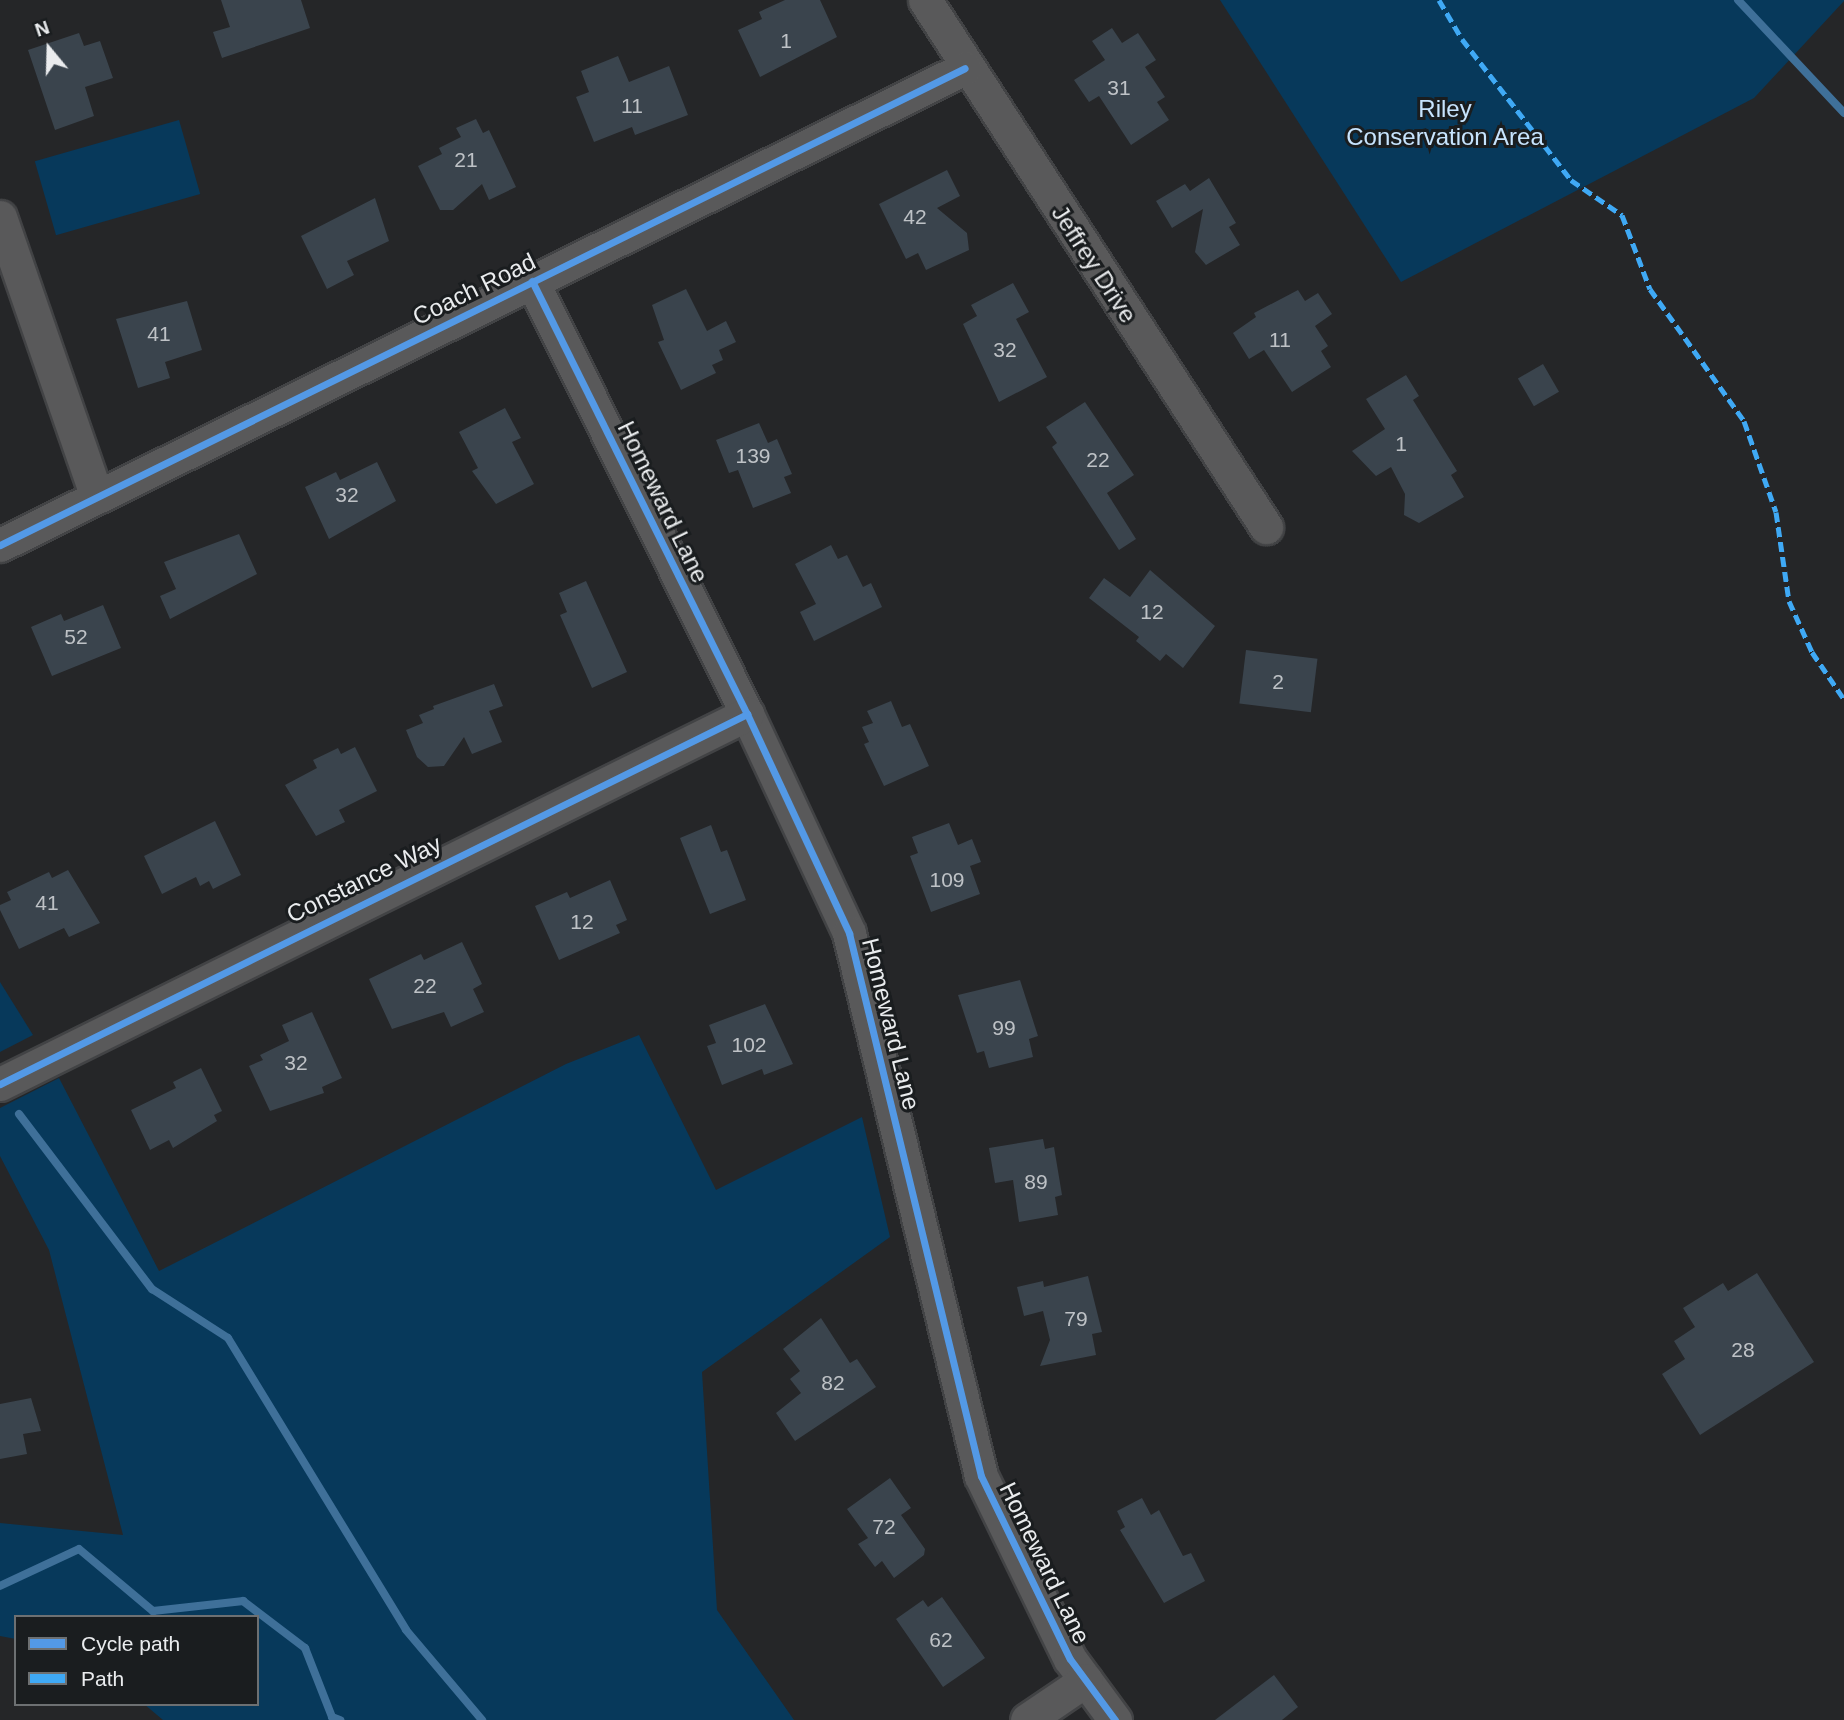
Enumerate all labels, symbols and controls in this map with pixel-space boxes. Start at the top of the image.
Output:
north arrow [14,14,84,84]
text: N [32,17,52,41]
house number: 1 [780,28,792,54]
house number: 31 [1107,75,1131,101]
house number: 11 [621,93,643,119]
park label: Riley Conservation Area [1346,95,1544,151]
house number: 21 [454,147,478,173]
street label: Jeffrey Drive [1045,200,1143,328]
house number: 42 [903,204,927,230]
street label: Coach Road [408,247,540,331]
house number: 41 [147,321,171,347]
house number: 11 [1269,327,1291,353]
house number: 32 [993,337,1017,363]
street label: Homeward Lane [611,417,715,587]
house number: 1 [1395,431,1407,457]
house number: 139 [735,443,771,469]
house number: 22 [1086,447,1110,473]
house number: 32 [335,482,359,508]
house number: 12 [1140,599,1164,625]
house number: 52 [64,624,88,650]
house number: 2 [1272,669,1284,695]
street label: Constance Way [282,829,446,929]
house number: 109 [929,867,965,893]
house number: 41 [35,890,59,916]
house number: 12 [570,909,594,935]
street label: Homeward Lane [856,935,926,1113]
house number: 22 [413,973,437,999]
house number: 99 [992,1015,1016,1041]
house number: 102 [731,1032,767,1058]
house number: 32 [284,1050,308,1076]
house number: 89 [1024,1169,1048,1195]
house number: 79 [1064,1306,1088,1332]
house number: 28 [1731,1337,1755,1363]
house number: 82 [821,1370,845,1396]
street label: Homeward Lane [993,1478,1097,1648]
house number: 72 [872,1514,896,1540]
legend [14,1615,259,1706]
house number: 62 [929,1627,953,1653]
text: Cycle path [81,1632,180,1655]
text: Path [81,1667,124,1690]

